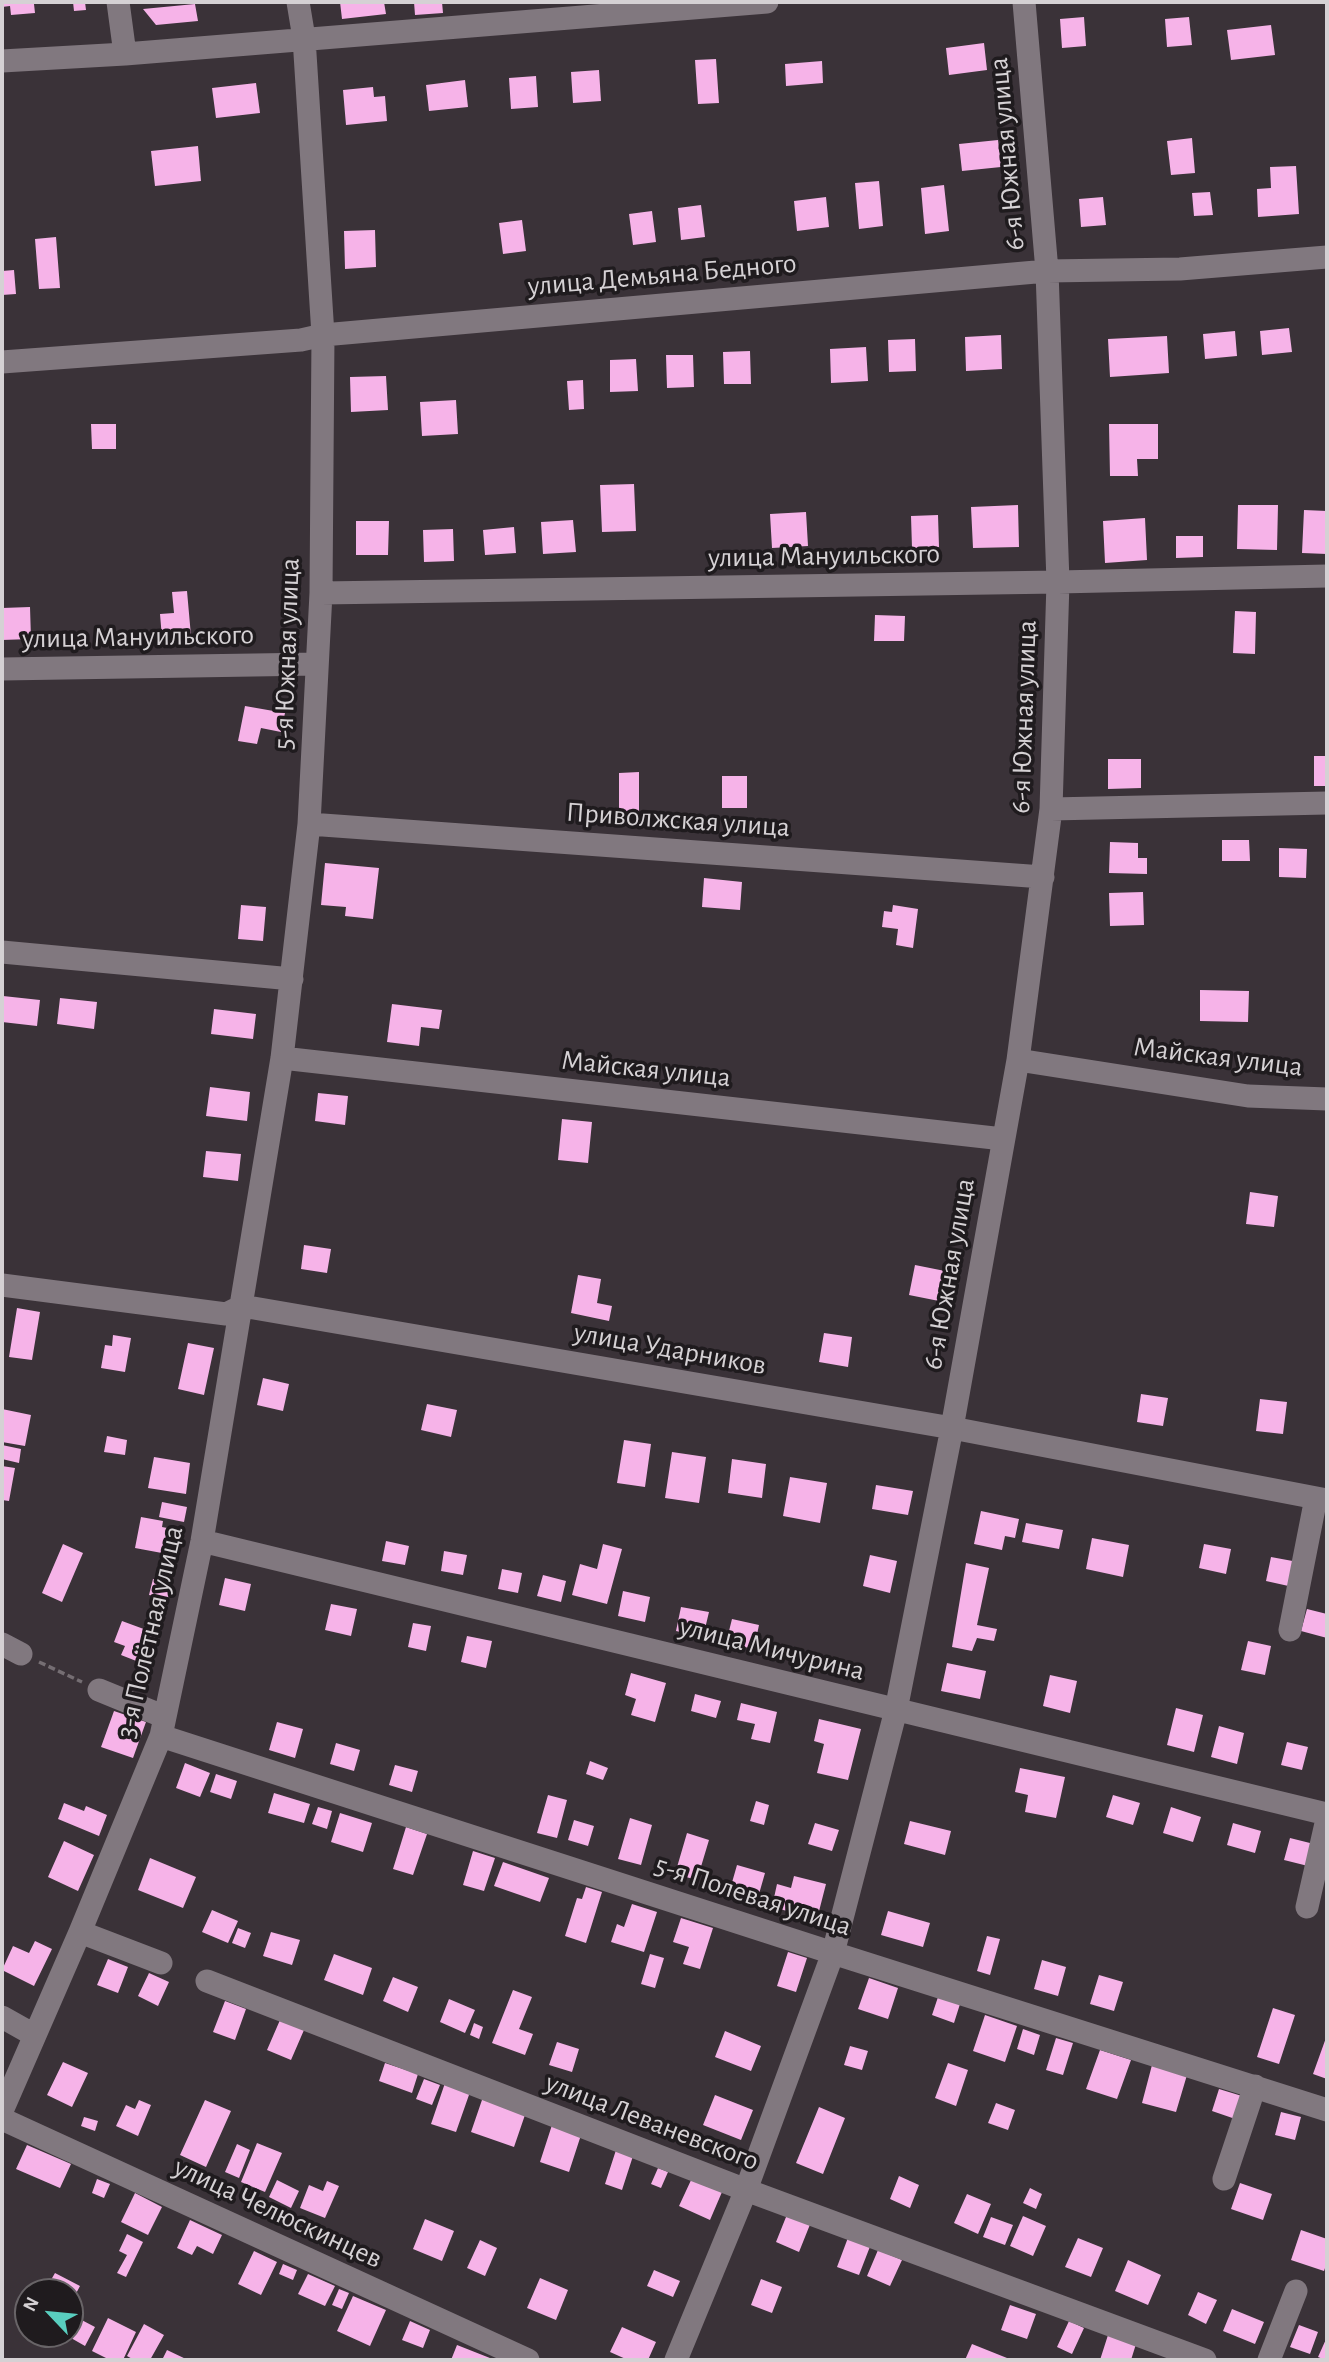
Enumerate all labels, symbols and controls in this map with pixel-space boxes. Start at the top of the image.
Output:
street label: 6-я Южная улица [982,56,1032,252]
street label: улица Демьяна Бедного [526,247,798,303]
street label: улица Мануильского [708,537,940,575]
street label: 5-я Южная улица [267,557,307,751]
street label: улица Мануильского [22,618,254,656]
street label: 6-я Южная улица [1004,620,1044,814]
street label: Приволжская улица [565,795,791,845]
street label: Майская улица [1131,1030,1305,1084]
street label: Майская улица [560,1043,732,1095]
street label: 6-я Южная улица [916,1176,982,1372]
street label: улица Ударников [571,1316,769,1382]
street label: 3-я Полётная улица [109,1523,191,1741]
street label: улица Мичурина [676,1610,868,1688]
street label: 5-я Полевая улица [650,1848,856,1944]
street label: улица Леваневского [541,2066,763,2178]
street label: улица Челюскинцев [169,2150,387,2276]
north arrow [14,2278,84,2348]
text: N [20,2294,43,2315]

